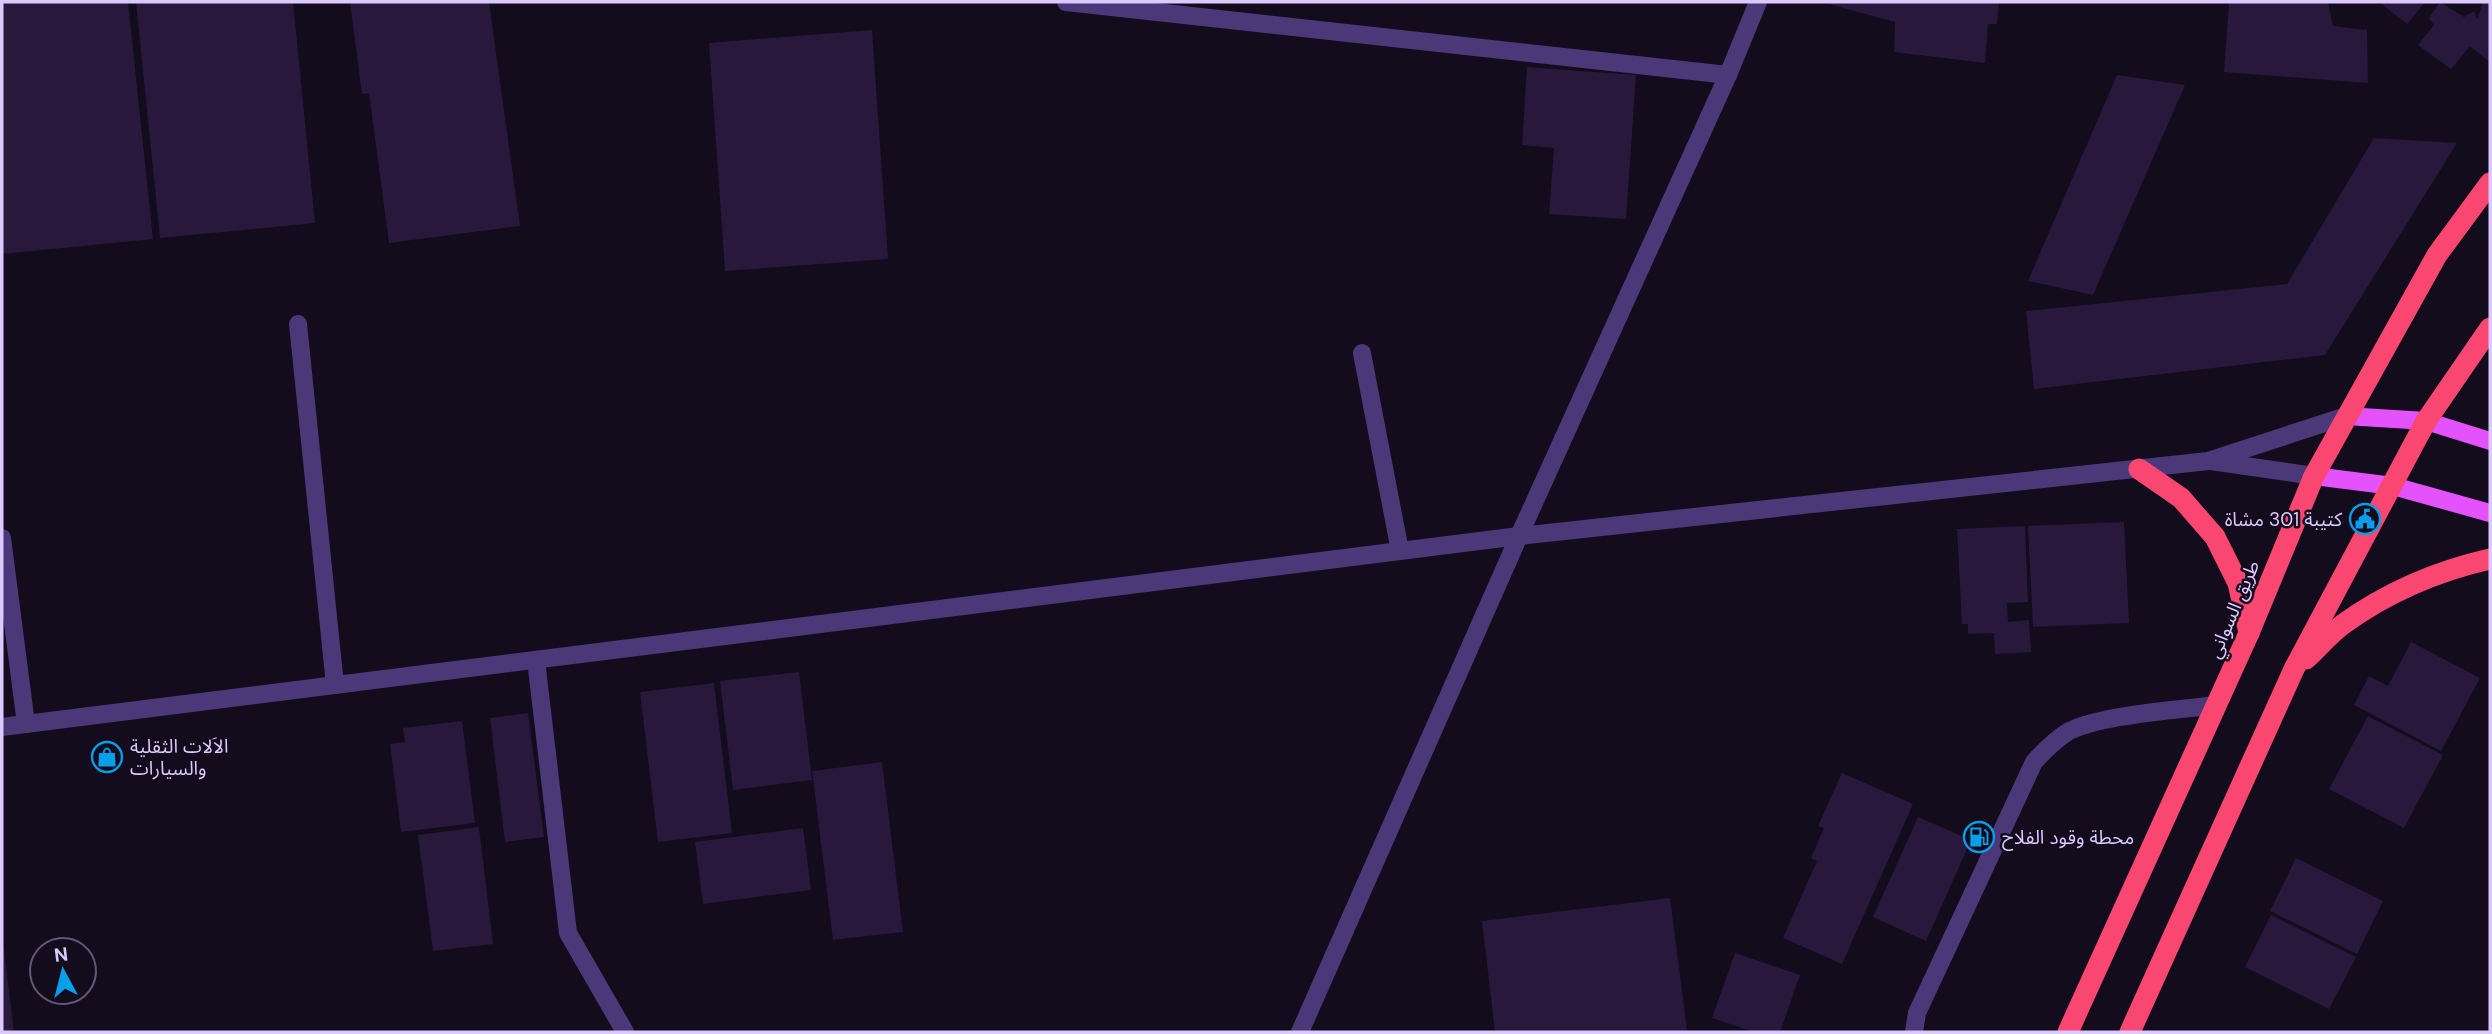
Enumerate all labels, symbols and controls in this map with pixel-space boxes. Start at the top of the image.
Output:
public building icon: كتيبة 301 مشاة [2348,502,2382,536]
place label: كتيبة 301 مشاة [2225,507,2343,532]
street label: طريق السواني [2202,556,2268,663]
place label: الاَلات الثقلية والسيارات [130,734,229,781]
shop icon: الاَلات الثقلية والسيارات [90,740,124,774]
fuel station icon: محطة وقود الفلاح [1962,820,1996,854]
place label: محطة وقود الفلاح [2002,825,2134,851]
north arrow [28,936,98,1006]
text: N [53,941,69,968]

